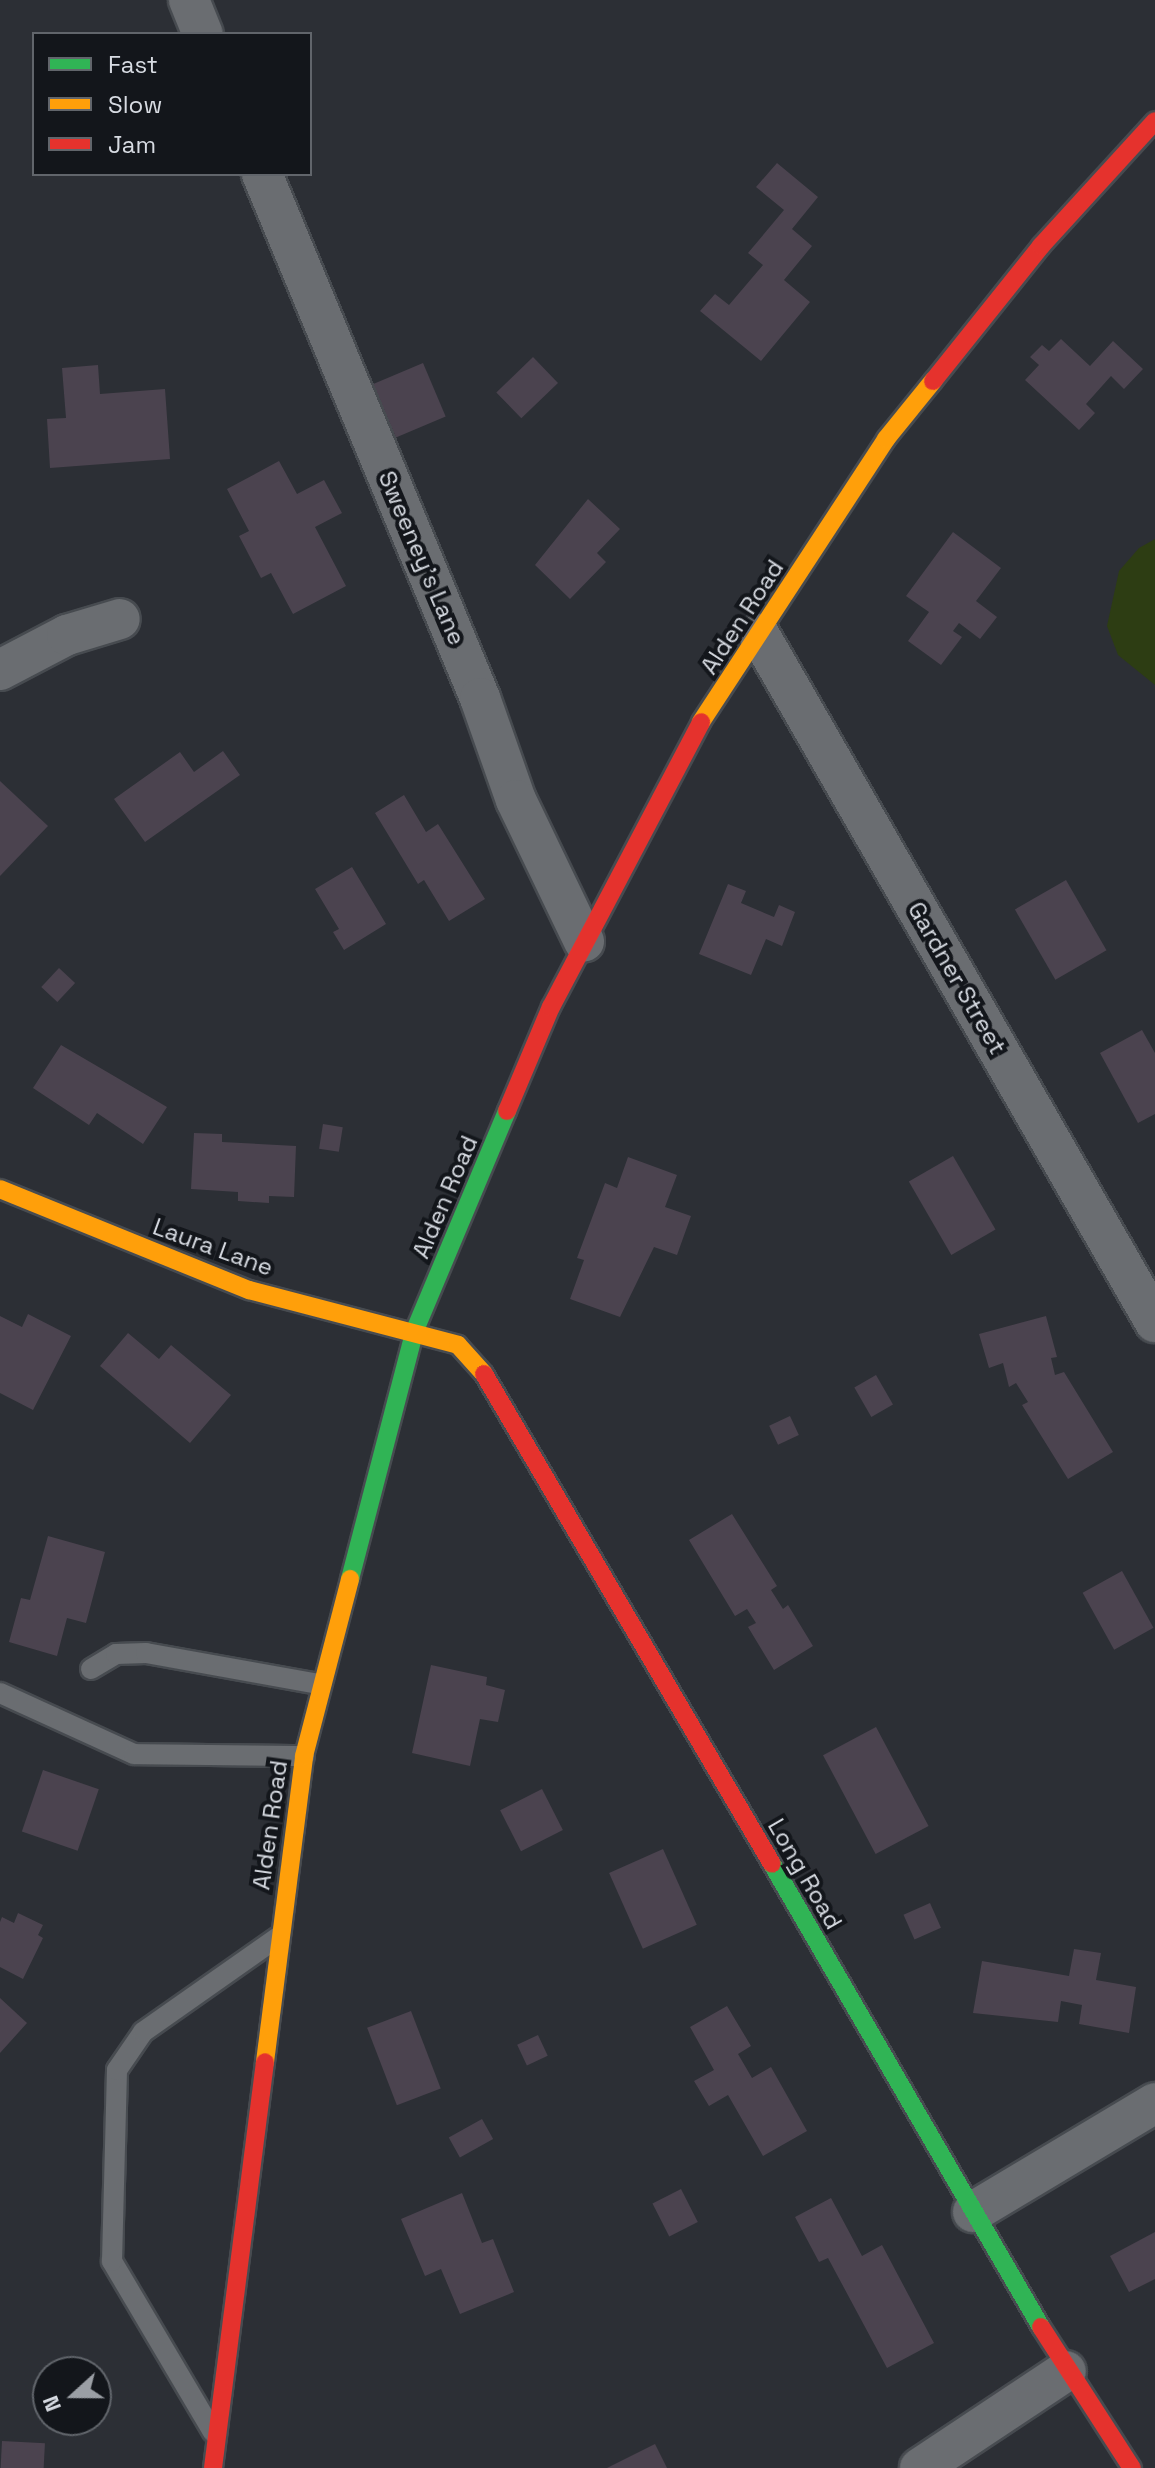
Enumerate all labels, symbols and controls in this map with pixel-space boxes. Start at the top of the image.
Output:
legend [32,32,312,176]
text: Fast [108,49,158,80]
text: Slow [108,89,162,120]
text: Jam [108,129,156,160]
street label: Sweeney's Lane [372,467,472,649]
street label: Alden Road [694,554,790,680]
street label: Gardner Street [902,897,1012,1059]
street label: Alden Road [406,1131,484,1263]
street label: Laura Lane [149,1212,277,1282]
street label: Alden Road [247,1758,293,1892]
street label: Long Road [762,1814,848,1934]
north arrow [32,2356,112,2436]
text: N [36,2392,67,2416]

